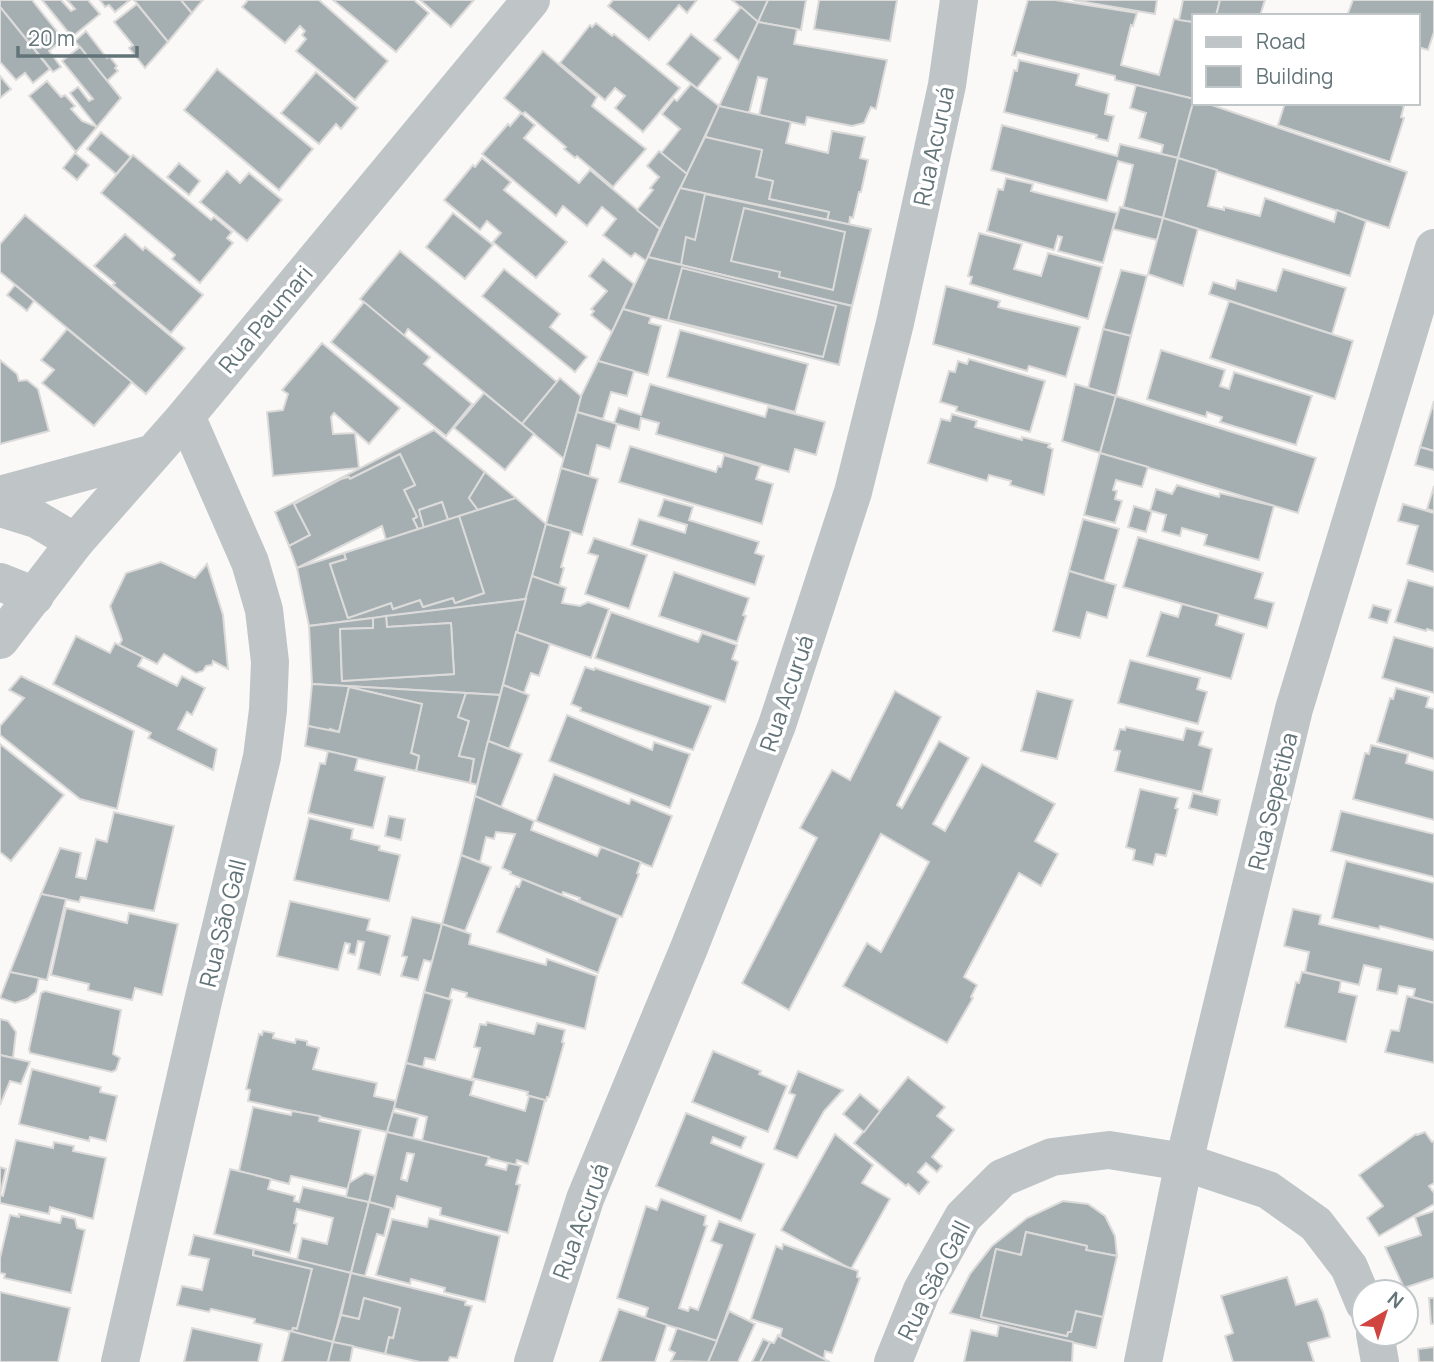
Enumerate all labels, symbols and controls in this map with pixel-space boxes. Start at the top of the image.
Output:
scale bar [18,14,136,58]
legend [1192,14,1420,105]
text: 20 m [28,24,75,52]
text: Road [1256,27,1306,55]
text: Building [1256,62,1333,90]
street label: Rua Acuruá [905,83,961,209]
street label: Rua Paumari [211,258,319,380]
street label: Rua Acuruá [751,630,821,756]
street label: Rua Sepetiba [1239,729,1305,873]
street label: Rua São Gall [191,856,253,990]
street label: Rua Acuruá [544,1159,616,1283]
street label: Rua São Gall [889,1215,977,1345]
north arrow [1350,1278,1420,1348]
text: N [1382,1285,1409,1314]

